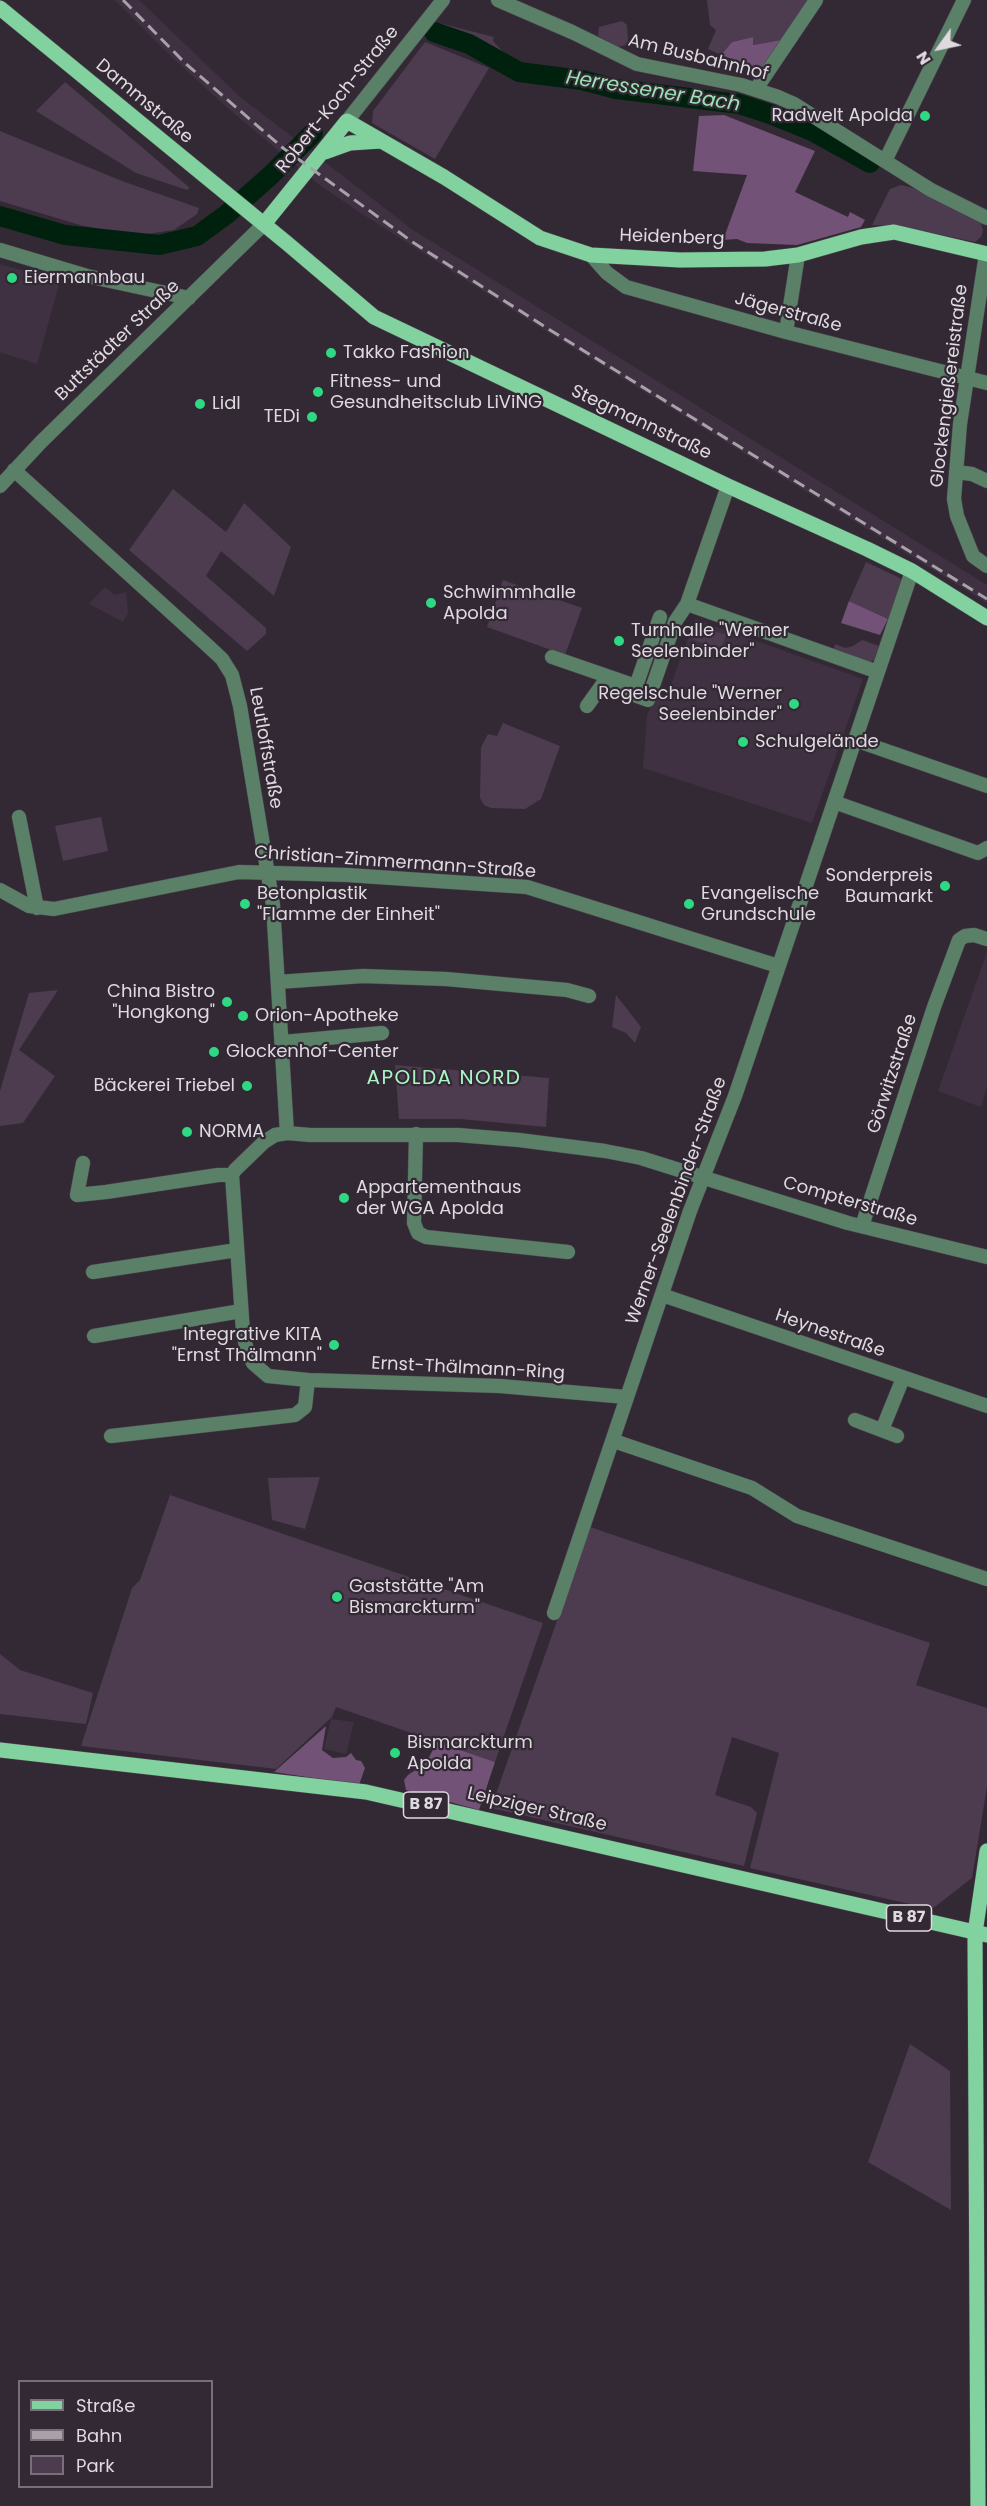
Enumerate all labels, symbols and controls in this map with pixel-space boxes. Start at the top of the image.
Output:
north arrow [909,18,969,78]
street label: Robert-Koch-Straße [272,22,404,178]
street label: Am Busbahnhof [626,30,770,86]
text: N [911,47,936,69]
street label: Dammstraße [91,55,197,149]
water label: Herressener Bach [564,66,742,118]
place label: Radwelt Apolda [771,105,913,127]
marker: Radwelt Apolda [918,109,932,123]
street label: Heidenberg [619,225,725,251]
place label: Eiermannbau [24,267,145,289]
marker: Eiermannbau [5,271,19,285]
street label: Buttstädter Straße [51,276,185,406]
street label: Glockengießereistraße [927,283,973,489]
street label: Jägerstraße [732,288,844,338]
place label: Takko Fashion [343,342,469,364]
marker: Takko Fashion [324,346,338,360]
place label: Fitness- und Gesundheitsclub LiViNG [330,371,542,413]
street label: Stegmannstraße [567,381,715,465]
marker: Fitness- und Gesundheitsclub LiViNG [311,385,325,399]
place label: Lidl [212,393,241,415]
marker: Lidl [193,397,207,411]
place label: TEDi [264,406,300,428]
marker: TEDi [305,410,319,424]
place label: Schwimmhalle Apolda [443,582,576,624]
marker: Schwimmhalle Apolda [424,596,438,610]
place label: Turnhalle "Werner Seelenbinder" [631,620,789,662]
marker: Turnhalle "Werner Seelenbinder" [612,634,626,648]
place label: Regelschule "Werner Seelenbinder" [598,683,782,726]
street label: Leutloffstraße [244,686,286,810]
marker: Regelschule "Werner Seelenbinder" [787,697,801,711]
place label: Schulgelände [755,731,879,753]
marker: Schulgelände [736,735,750,749]
street label: Christian-Zimmermann-Straße [253,842,537,884]
place label: Sonderpreis Baumarkt [825,865,933,908]
marker: Sonderpreis Baumarkt [938,879,952,893]
place label: Betonplastik "Flamme der Einheit" [257,883,440,926]
place label: Evangelische Grundschule [701,883,819,926]
marker: Betonplastik "Flamme der Einheit" [238,897,252,911]
marker: Evangelische Grundschule [682,897,696,911]
place label: China Bistro "Hongkong" [107,981,215,1024]
marker: China Bistro "Hongkong" [220,995,234,1009]
place label: Orion-Apotheke [255,1005,399,1027]
marker: Orion-Apotheke [236,1009,250,1023]
street label: Görwitzstraße [864,1011,922,1137]
place label: Glockenhof-Center [226,1041,399,1063]
marker: Glockenhof-Center [207,1045,221,1059]
district label: APOLDA NORD [367,1067,521,1091]
street label: Werner-Seelenbinder-Straße [622,1074,732,1328]
place label: Bäckerei Triebel [94,1075,235,1097]
marker: Bäckerei Triebel [240,1079,254,1093]
place label: NORMA [199,1121,264,1143]
marker: NORMA [180,1125,194,1139]
street label: Compterstraße [780,1172,920,1232]
place label: Appartementhaus der WGA Apolda [356,1177,521,1220]
marker: Appartementhaus der WGA Apolda [337,1191,351,1205]
street label: Heynestraße [772,1305,888,1363]
place label: Integrative KITA "Ernst Thälmann" [172,1324,322,1366]
marker: Integrative KITA "Ernst Thälmann" [327,1338,341,1352]
street label: Ernst-Thälmann-Ring [371,1353,565,1385]
place label: Gaststätte "Am Bismarckturm" [349,1576,484,1618]
marker: Gaststätte "Am Bismarckturm" [330,1590,344,1604]
place label: Bismarckturm Apolda [407,1732,533,1774]
marker: Bismarckturm Apolda [388,1746,402,1760]
street label: Leipziger Straße [465,1783,609,1837]
road number: B 87 [404,1792,448,1818]
road number: B 87 [886,1905,932,1931]
legend [18,2380,213,2488]
text: Straße [76,2393,135,2418]
text: Bahn [76,2423,122,2448]
text: Park [76,2453,115,2478]

